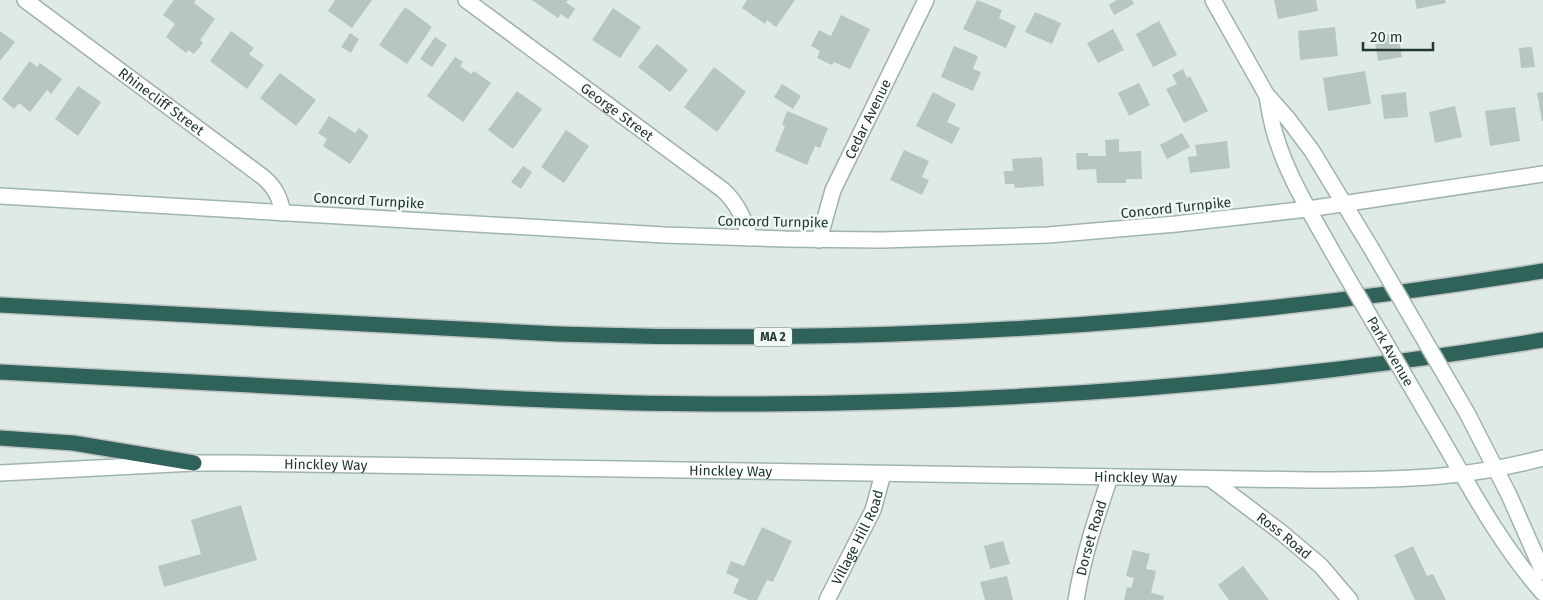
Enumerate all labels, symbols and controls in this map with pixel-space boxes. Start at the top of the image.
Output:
scale bar [1363,20,1433,52]
text: 20 m [1370,28,1403,46]
street label: Rhinecliff Street [115,64,208,139]
street label: Cedar Avenue [841,76,894,162]
street label: George Street [577,79,658,145]
street label: Concord Turnpike [313,190,425,212]
street label: Concord Turnpike [1120,194,1232,222]
street label: Concord Turnpike [717,213,829,231]
street label: Park Avenue [1364,314,1417,389]
road number: MA 2 [754,328,792,347]
street label: Hinckley Way [284,455,368,474]
street label: Hinckley Way [689,462,773,480]
street label: Hinckley Way [1094,468,1178,486]
street label: Village Hill Road [828,488,887,588]
street label: Dorset Road [1072,498,1110,577]
street label: Ross Road [1253,508,1315,563]

